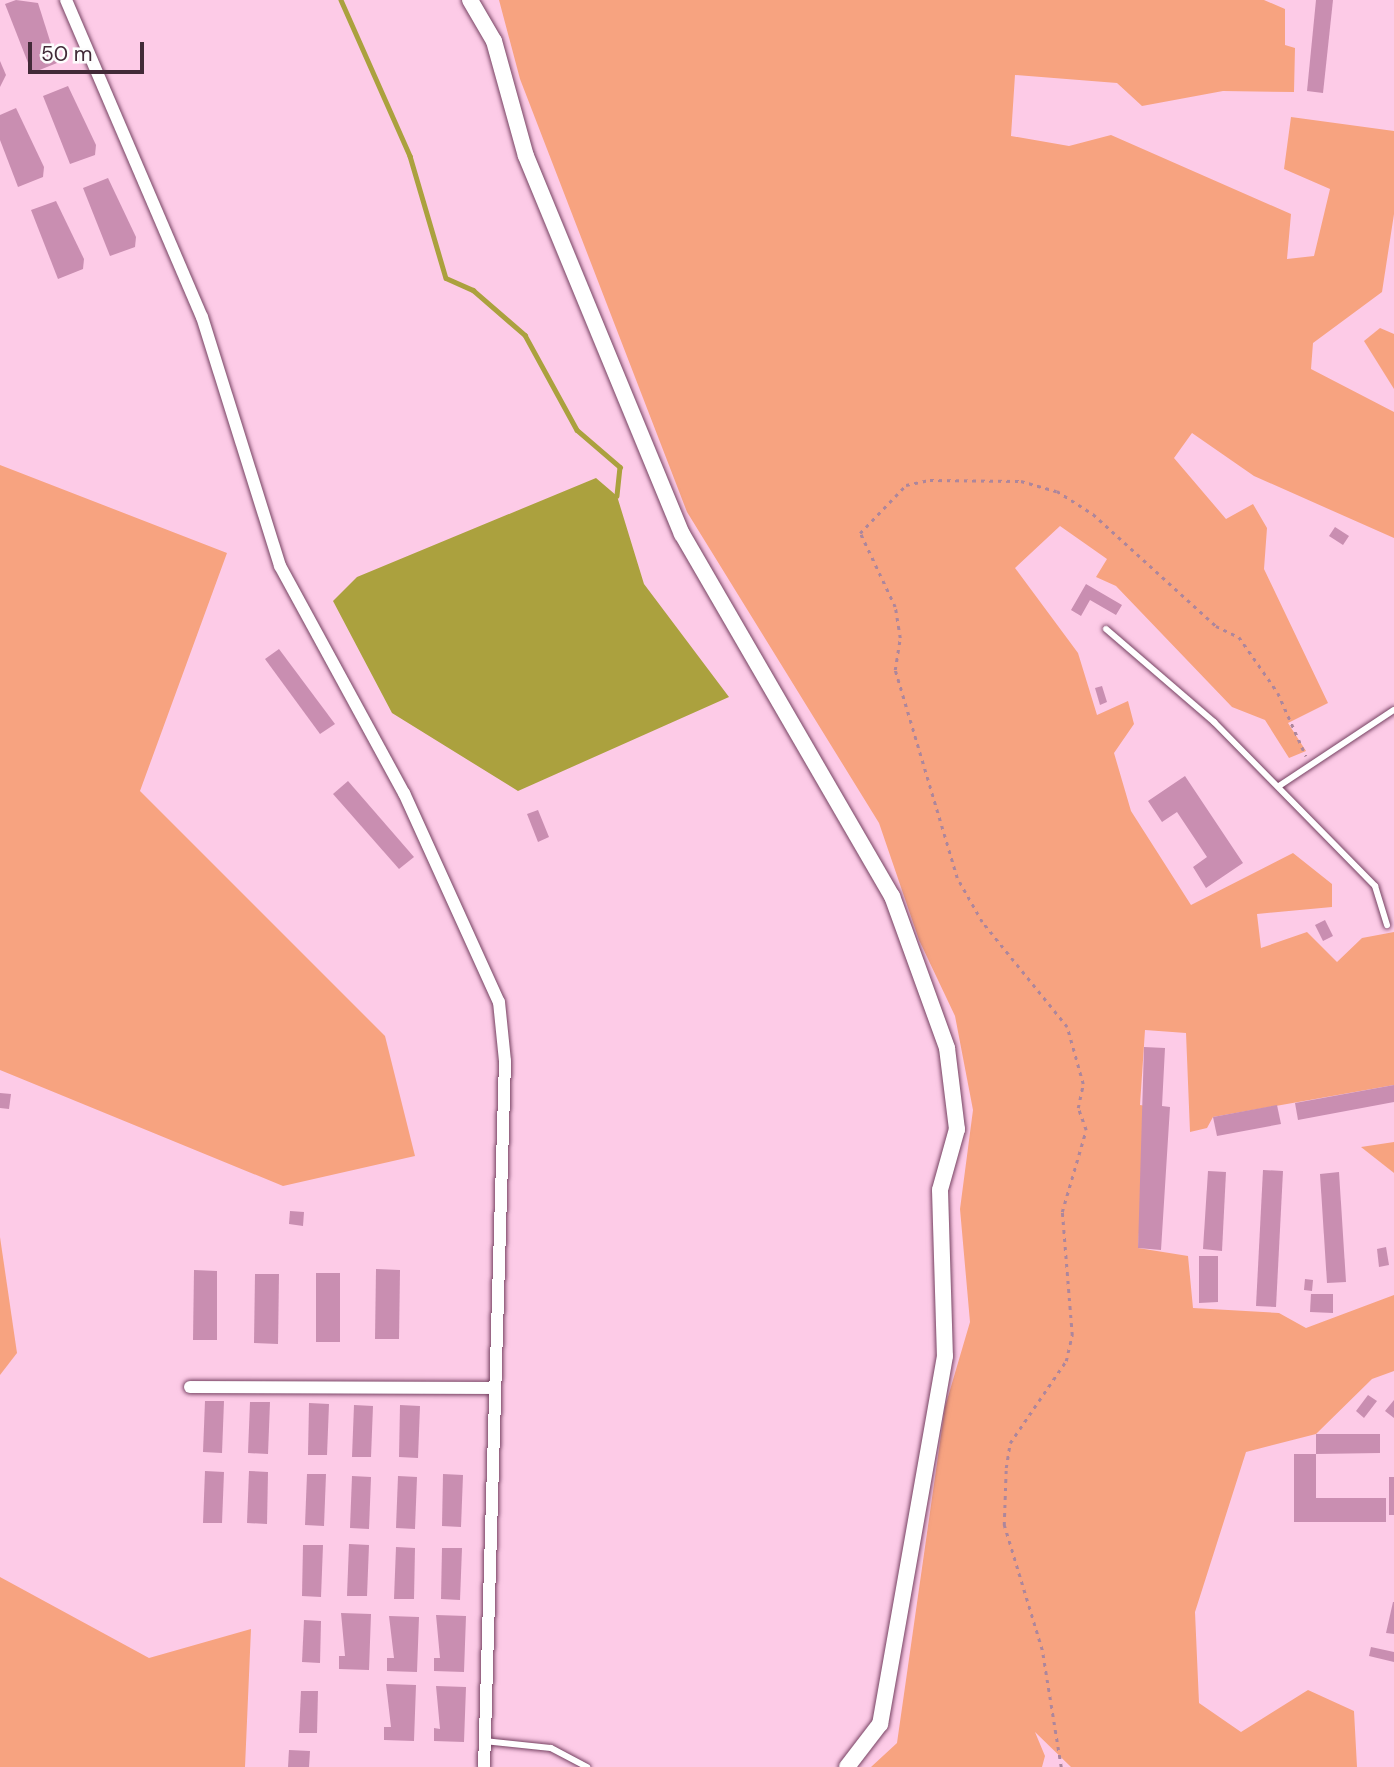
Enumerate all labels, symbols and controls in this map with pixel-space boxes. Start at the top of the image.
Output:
scale bar [32,28,147,72]
text: 50 m [41,40,92,68]

